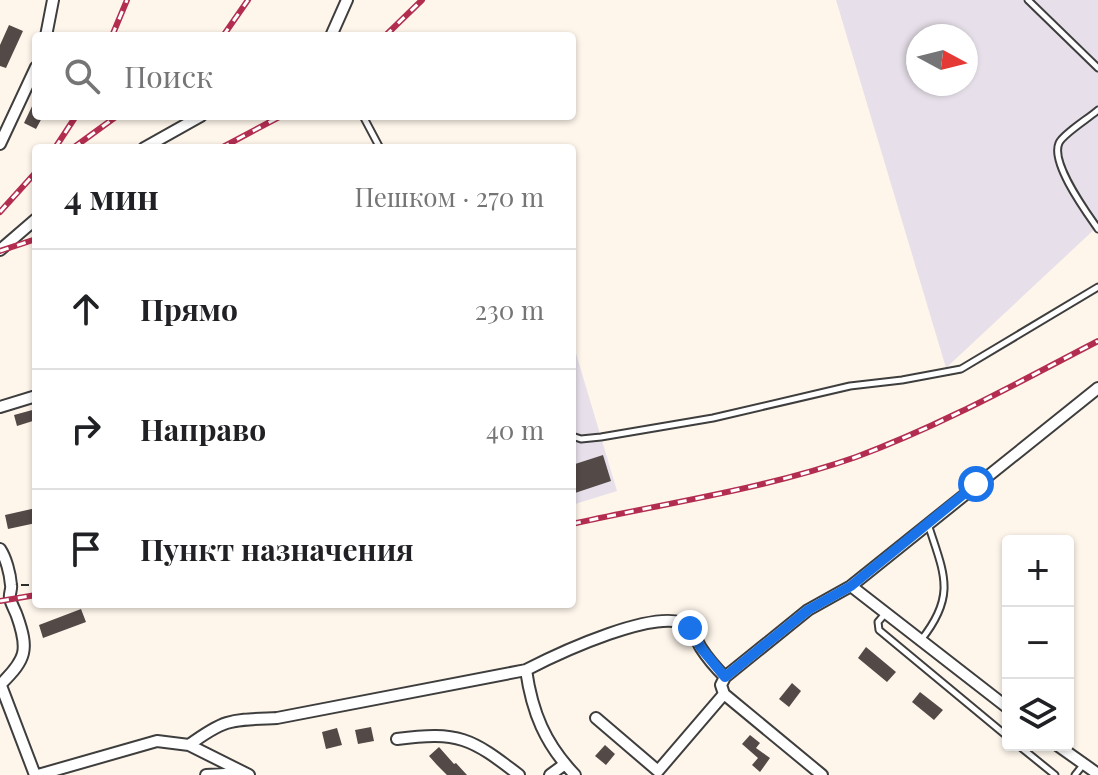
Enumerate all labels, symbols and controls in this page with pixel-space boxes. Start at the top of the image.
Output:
north arrow [906,24,978,96]
search box [32,32,576,120]
icon: search [60,54,104,98]
text: Поиск [124,56,213,96]
text: 4 мин [64,173,159,219]
text: Пешком · 270 m [355,179,544,214]
icon: ahead [64,287,108,331]
text: Прямо [140,289,238,329]
text: 230 m [475,292,544,327]
icon: right [64,407,108,451]
text: Направо [140,409,266,449]
text: 40 m [486,412,544,447]
route start [958,466,994,502]
icon: arrive [64,527,108,571]
text: Пункт назначения [140,529,414,569]
map controls [1002,535,1074,751]
button: + [1002,535,1074,607]
button: − [1002,607,1074,679]
route end [672,610,708,646]
button: layers [1002,679,1074,751]

